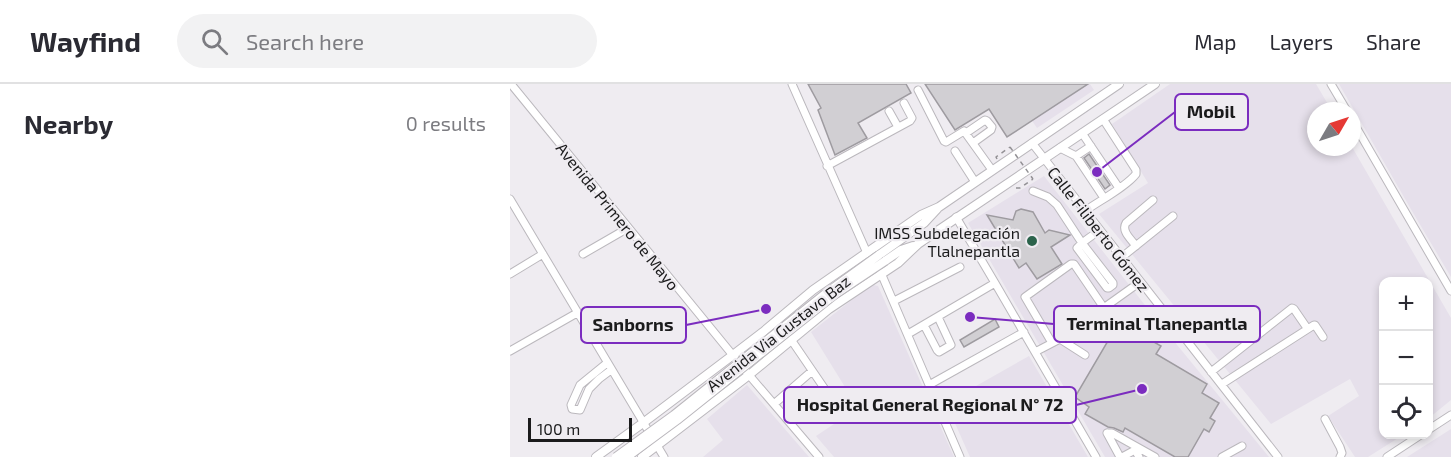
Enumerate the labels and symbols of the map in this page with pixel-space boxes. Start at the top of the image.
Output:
callout: Mobil [1175,94,1248,130]
text: Mobil [1187,100,1235,122]
north arrow [1307,102,1361,156]
street label: Avenida Primero de Mayo [553,138,683,294]
street label: Calle Filiberto Gómez [1044,163,1154,295]
place label: IMSS Subdelegación Tlalnepantla [874,223,1020,260]
marker: IMSS Subdelegación Tlalnepantla [1025,234,1039,248]
street label: Avenida Via Gustavo Baz [702,271,854,395]
callout: Terminal Tlanepantla [1054,306,1260,342]
callout: Sanborns [581,307,686,343]
text: Terminal Tlanepantla [1066,312,1248,334]
text: Sanborns [593,313,674,335]
callout: Hospital General Regional N° 72 [784,387,1076,423]
text: Hospital General Regional N° 72 [797,393,1063,415]
scale bar [528,415,632,442]

